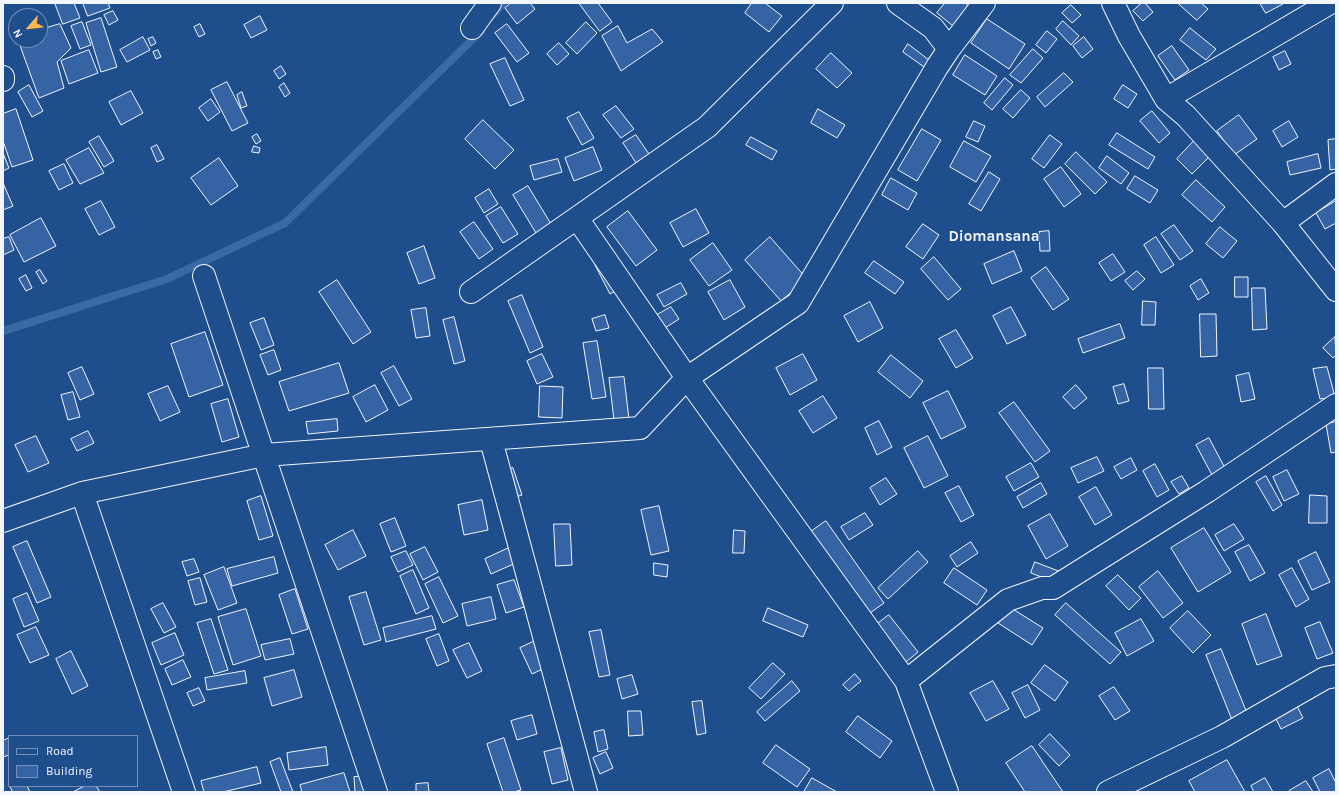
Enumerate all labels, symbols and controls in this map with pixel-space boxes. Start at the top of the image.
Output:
north arrow [8,8,48,48]
text: N [10,27,25,40]
district label: Diomansana [949,228,1039,246]
legend [8,735,138,787]
text: Road [46,744,74,758]
text: Building [46,764,92,778]

